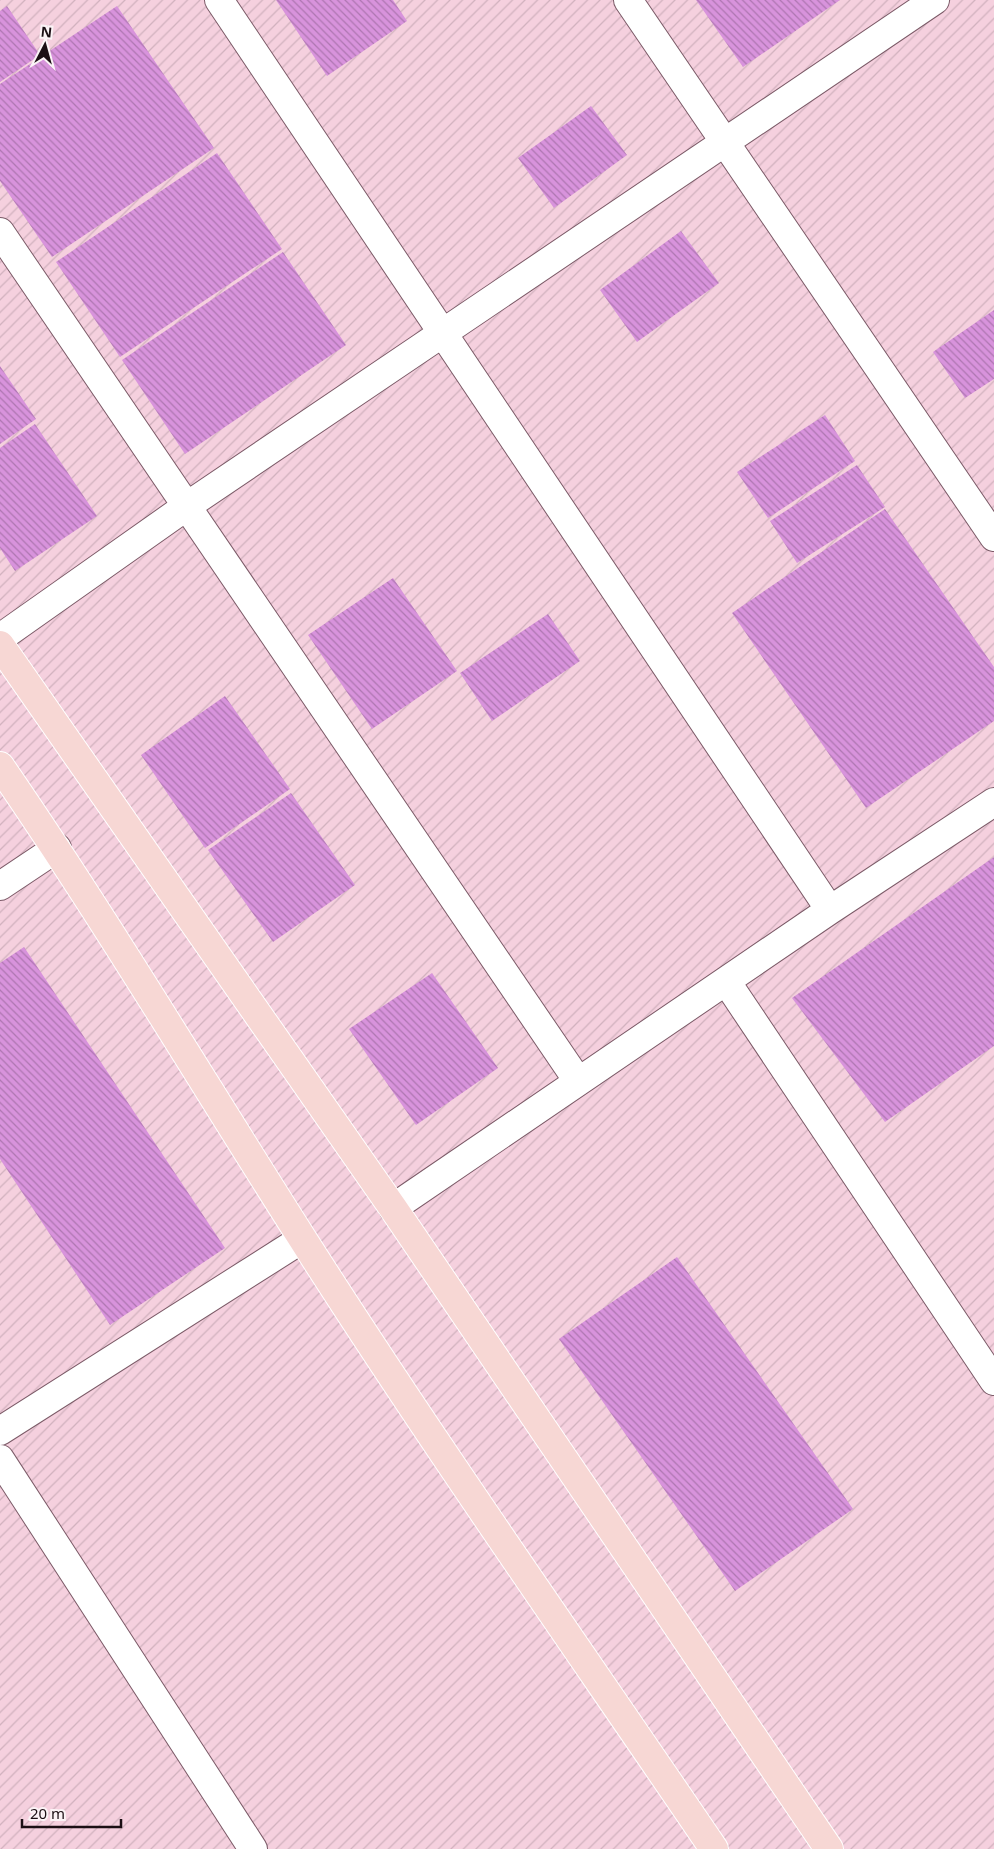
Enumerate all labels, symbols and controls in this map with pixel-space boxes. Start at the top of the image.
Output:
north arrow [20,20,70,70]
text: N [40,22,53,42]
scale bar [22,1796,121,1828]
text: 20 m [30,1803,65,1823]

